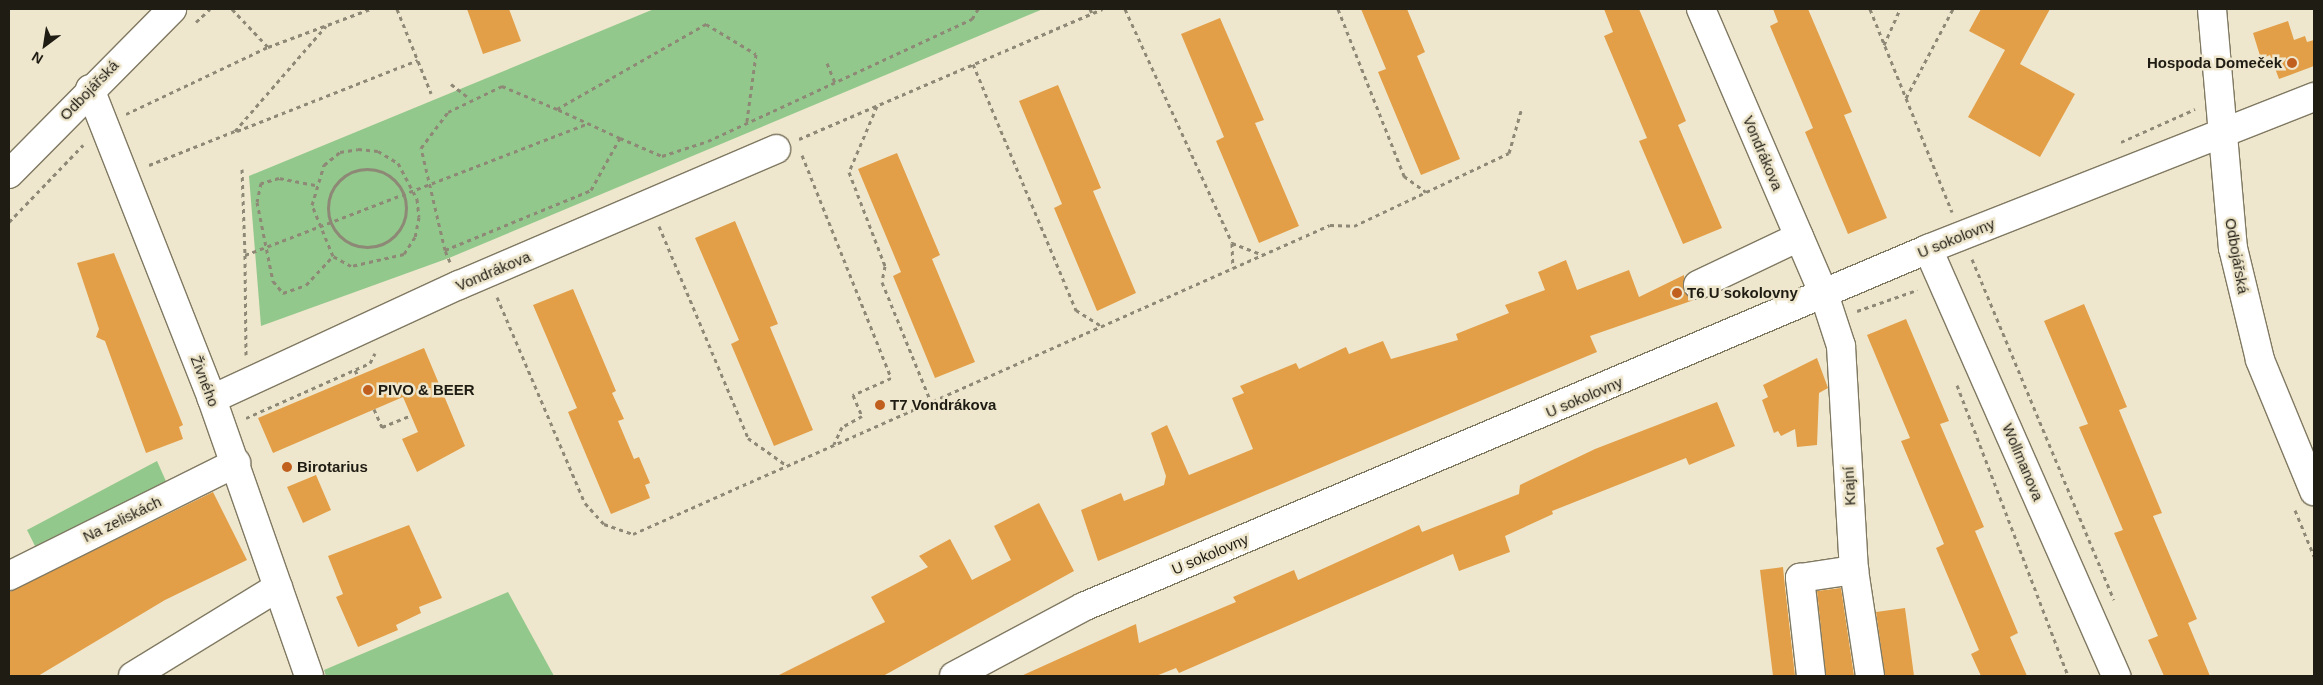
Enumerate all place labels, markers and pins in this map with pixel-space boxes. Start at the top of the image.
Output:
place label: Hospoda Domeček [2147,54,2282,72]
marker: Hospoda Domeček [2286,57,2298,69]
place label: T6 U sokolovny [1687,284,1798,302]
marker: T6 U sokolovny [1671,287,1683,299]
place label: PIVO & BEER [378,381,475,399]
marker: PIVO & BEER [362,384,374,396]
place label: T7 Vondrákova [890,396,996,414]
marker: T7 Vondrákova [874,399,886,411]
place label: Birotarius [297,458,368,476]
marker: Birotarius [281,461,293,473]

